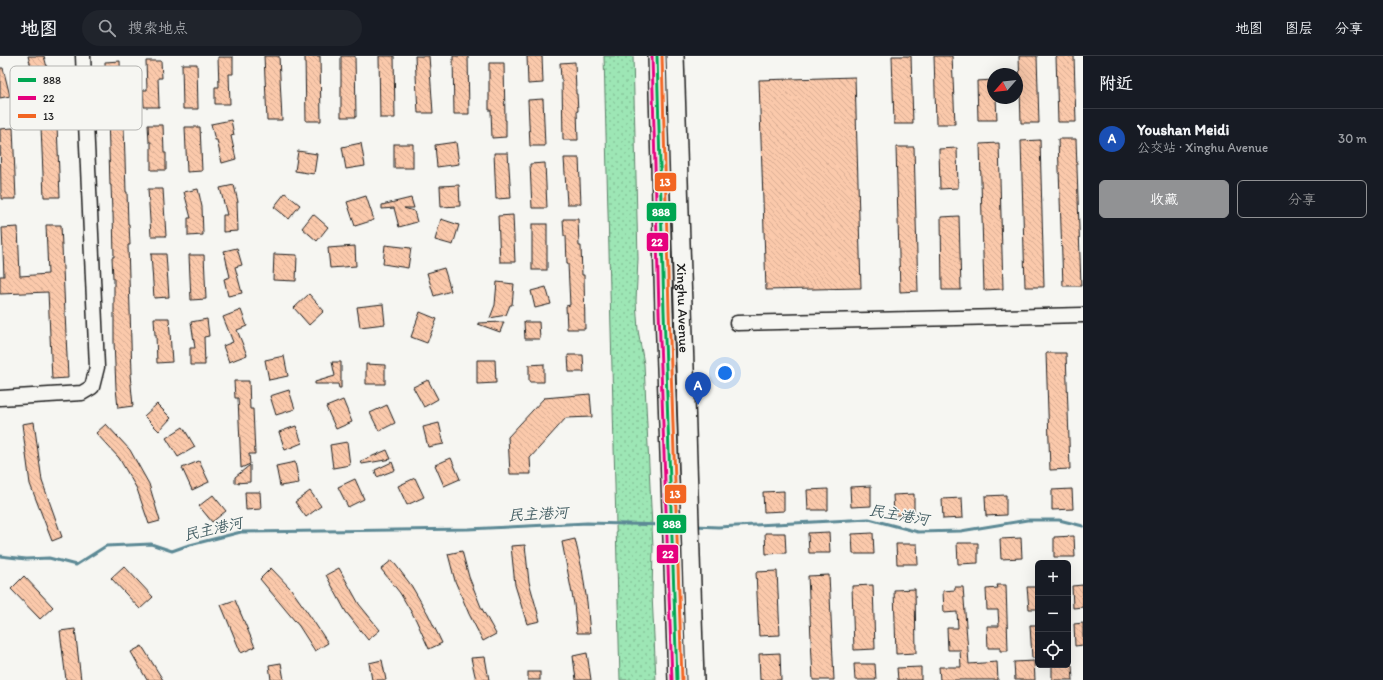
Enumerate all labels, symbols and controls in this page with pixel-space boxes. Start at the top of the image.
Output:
search box [82,10,362,46]
text: 地图 [20,17,58,40]
icon: search [96,17,118,39]
text: 搜索地点 [128,19,188,37]
text: 地图 [1235,20,1263,37]
text: 图层 [1285,20,1313,37]
text: 分享 [1335,20,1363,37]
legend [10,66,142,130]
north arrow [987,68,1023,104]
text: 附近 [1099,73,1133,93]
text: 888 [43,74,61,87]
text: 22 [43,92,55,105]
text: 13 [43,110,54,123]
text: Youshan Meidi [1137,121,1229,139]
text: A [1108,131,1116,146]
text: 30 m [1338,131,1367,146]
text: 公交站 · Xinghu Avenue [1137,140,1268,155]
line badge: 13 [654,172,677,192]
text: 13 [659,176,671,189]
button: 收藏 [1099,180,1229,218]
button: 分享 [1237,180,1367,218]
line badge: 888 [646,202,677,222]
text: 888 [652,206,670,219]
line badge: 22 [646,232,669,252]
text: 22 [651,236,663,249]
street label: Xinghu Avenue [673,263,693,353]
your location [715,363,735,383]
pin: A [685,372,711,405]
line badge: 13 [664,484,687,504]
text: 13 [669,488,681,501]
water label: 民主港河 [868,501,933,530]
water label: 民主港河 [508,503,571,525]
water label: 民主港河 [182,513,247,545]
line badge: 888 [656,514,687,534]
text: 888 [663,518,681,531]
line badge: 22 [656,544,679,564]
text: 22 [662,548,674,561]
map controls [1035,560,1071,668]
button: + [1035,560,1071,596]
button: − [1035,596,1071,632]
button: locate [1035,632,1071,668]

